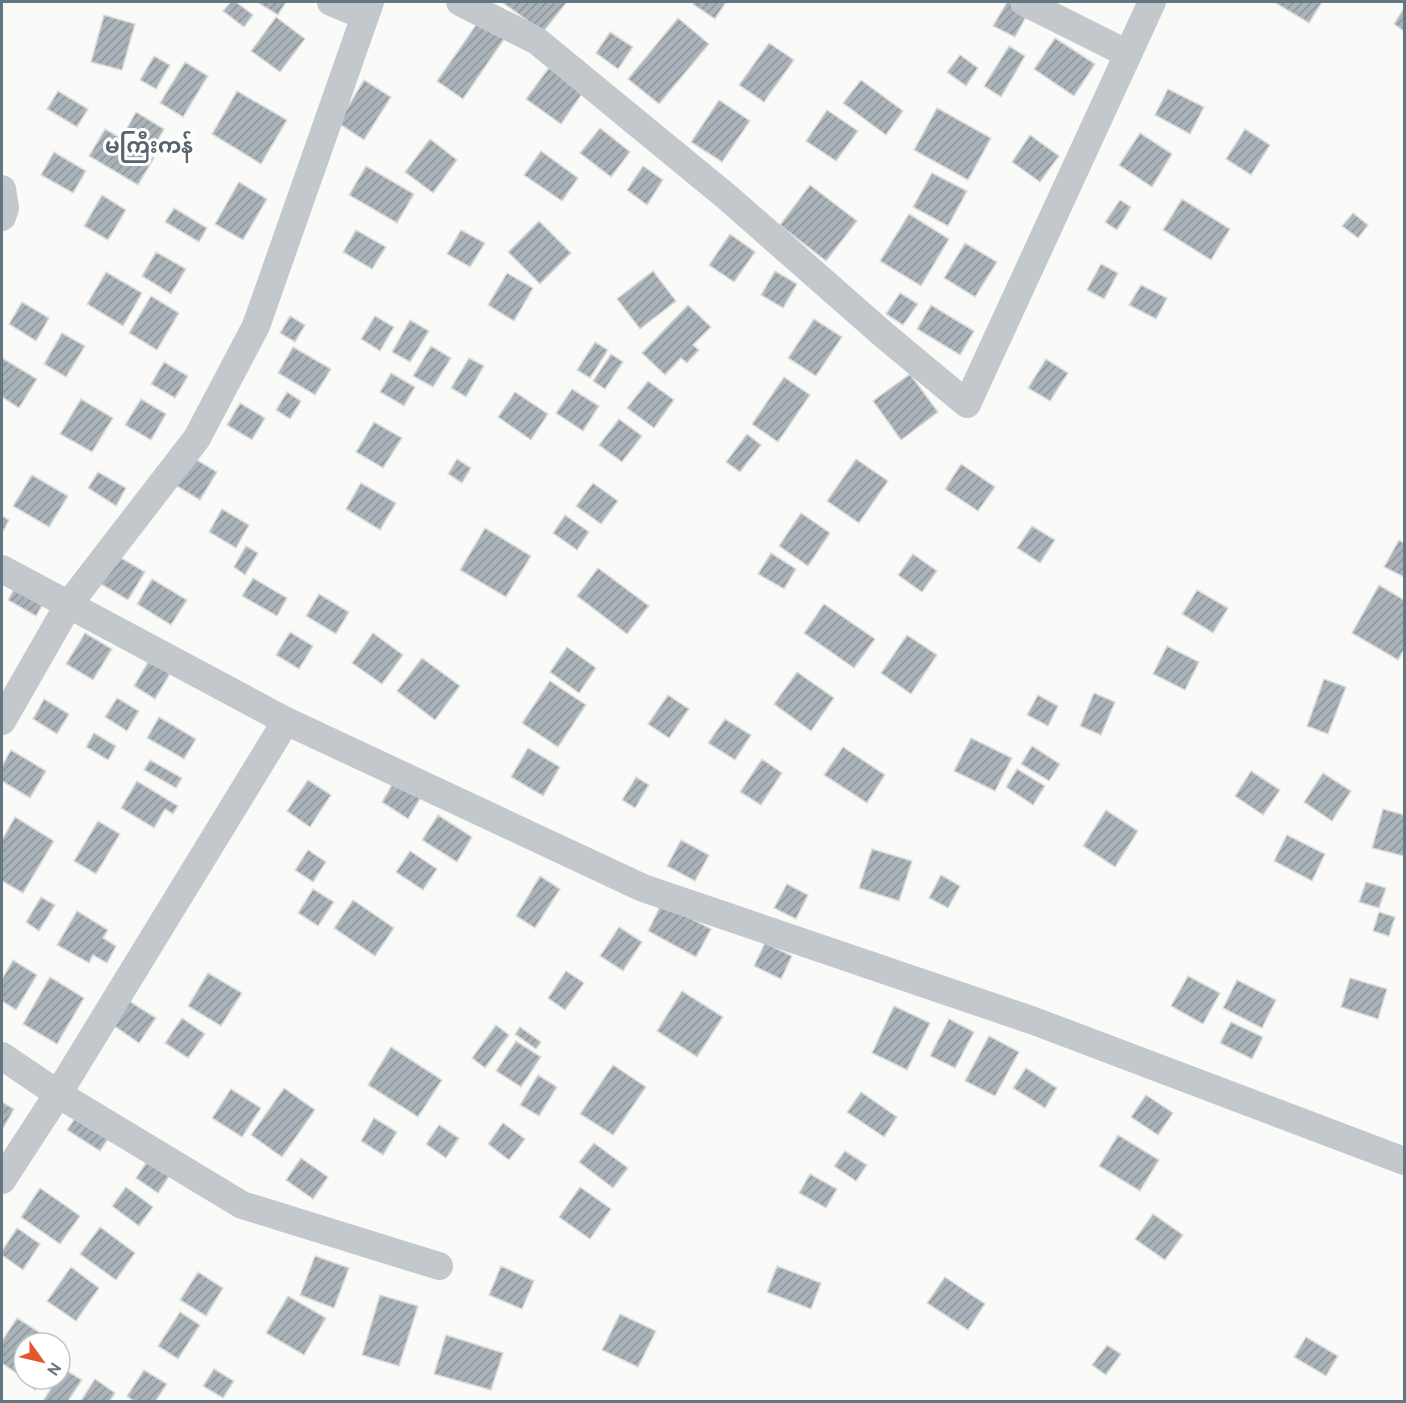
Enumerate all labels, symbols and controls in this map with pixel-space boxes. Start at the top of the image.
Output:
district label: မကြီးကန် [105,130,193,163]
north arrow [12,1331,72,1391]
text: N [41,1358,64,1379]

